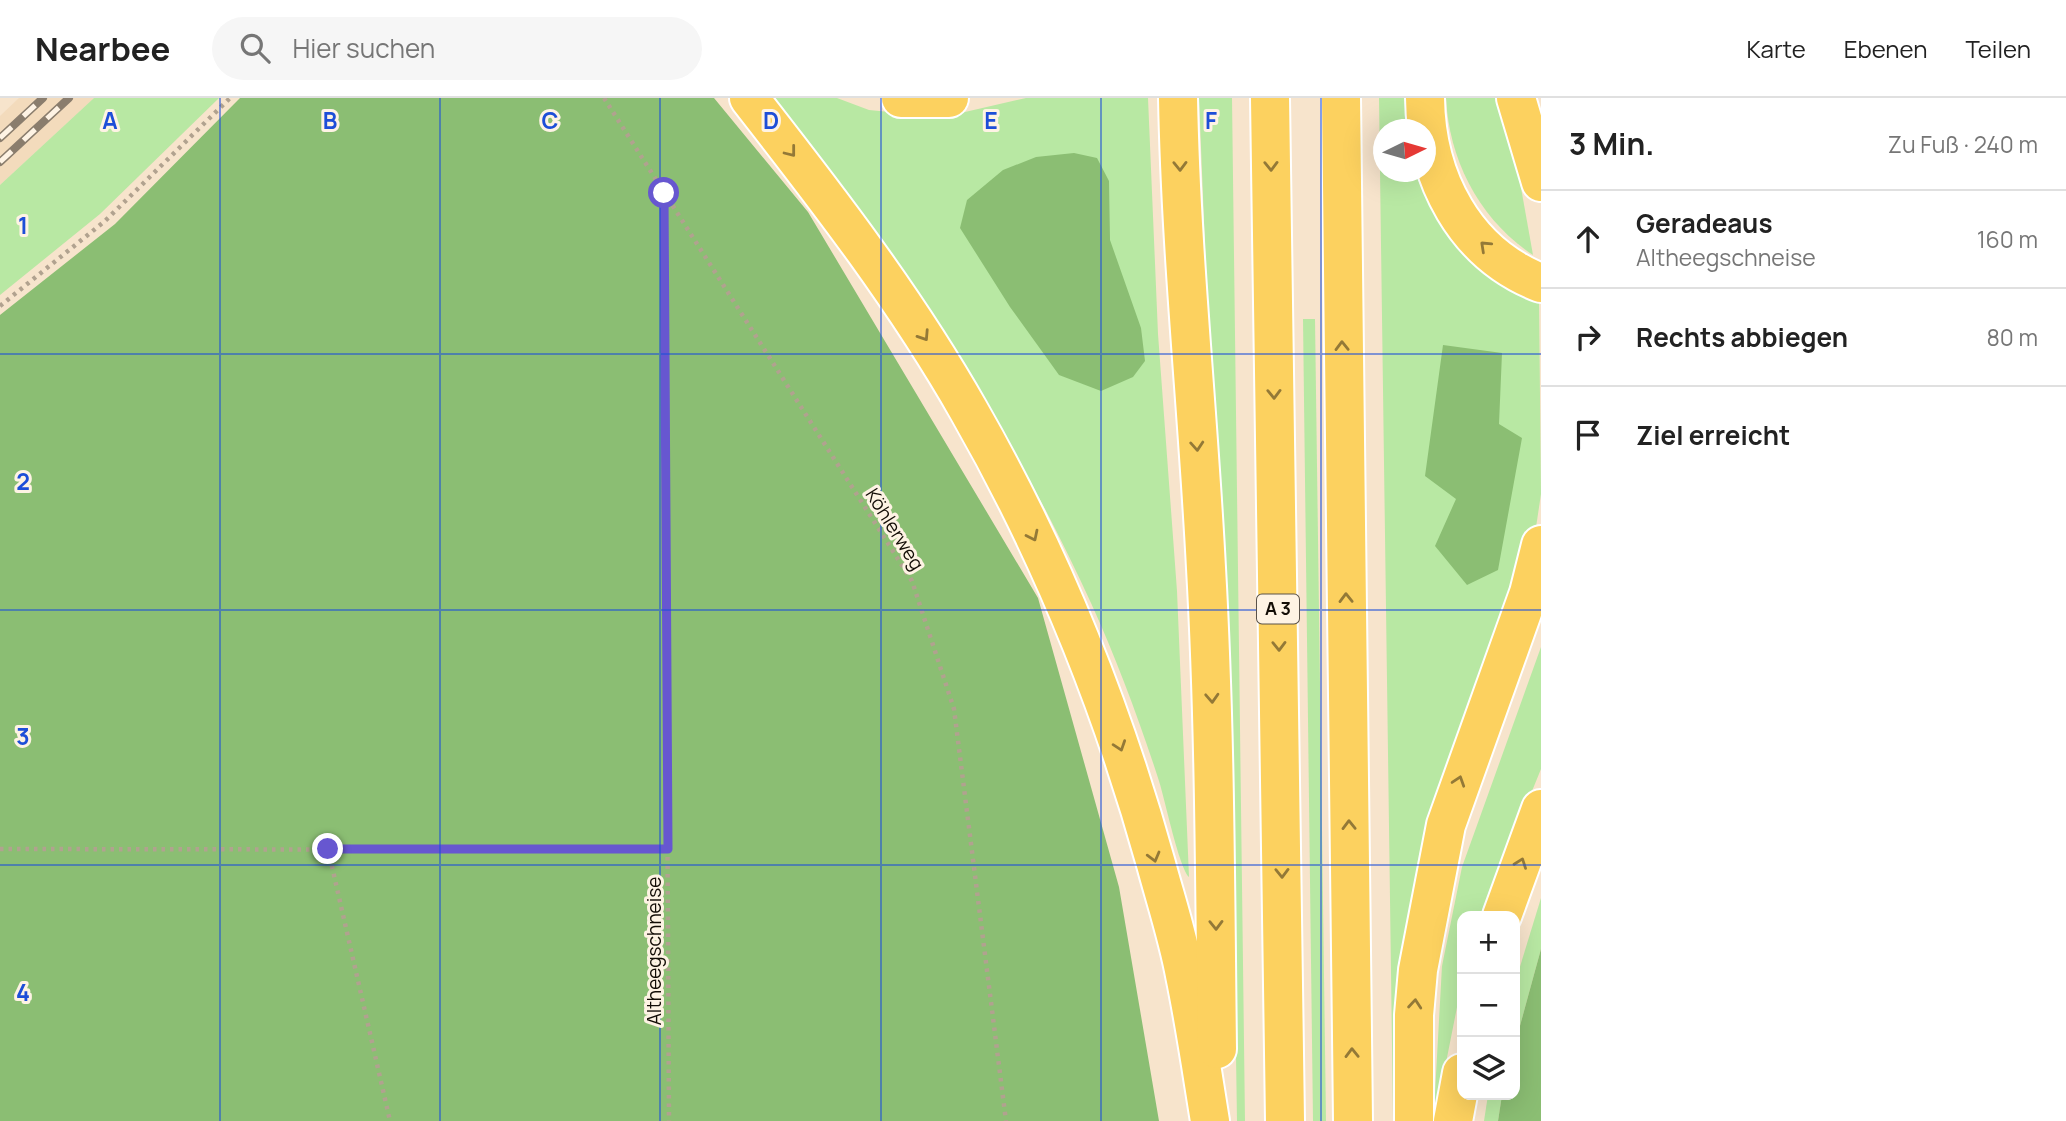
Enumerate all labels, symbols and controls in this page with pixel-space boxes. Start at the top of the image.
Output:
search box [212,17,702,80]
text: Nearbee [35,26,170,71]
icon: search [236,29,274,67]
text: Hier suchen [292,30,435,66]
text: Karte [1746,32,1806,65]
text: Ebenen [1844,32,1927,65]
text: Teilen [1965,32,2031,65]
text: A [102,104,118,136]
text: B [323,104,337,136]
text: C [542,104,559,136]
text: D [763,104,779,136]
text: E [984,104,998,136]
text: F [1205,104,1217,136]
north arrow [1373,119,1436,182]
text: 3 Min. [1569,123,1654,164]
text: Zu Fuß · 240 m [1888,128,2038,160]
one-way arrow [783,144,796,156]
one-way arrow [1172,161,1187,172]
one-way arrow [1263,161,1279,172]
route start [648,177,679,208]
text: Geradeaus [1636,205,1772,241]
text: 1 [18,209,28,241]
icon: ahead [1569,220,1607,258]
text: 160 m [1977,223,2038,255]
text: Altheegschneise [1636,241,1816,273]
one-way arrow [1480,242,1493,254]
icon: right [1569,318,1607,356]
text: Rechts abbiegen [1636,319,1848,355]
text: 80 m [1987,321,2038,353]
one-way arrow [916,329,929,342]
one-way arrow [1335,340,1350,351]
one-way arrow [1266,389,1282,399]
icon: arrive [1569,416,1607,454]
text: Ziel erreicht [1636,417,1790,453]
one-way arrow [1189,441,1204,452]
text: 2 [16,465,30,497]
street label: Köhlerweg [860,483,930,575]
one-way arrow [1024,529,1038,541]
one-way arrow [1338,592,1354,603]
road number: A 3 [1257,594,1299,624]
one-way arrow [1271,641,1287,651]
one-way arrow [1204,693,1219,704]
text: 3 [16,720,30,752]
one-way arrow [1112,739,1126,751]
one-way arrow [1451,776,1466,788]
one-way arrow [1341,820,1357,830]
route end [312,833,343,864]
one-way arrow [1145,851,1160,863]
one-way arrow [1513,857,1527,869]
one-way arrow [1275,868,1290,879]
street label: Altheegschneise [641,877,667,1025]
map controls [1457,911,1520,1100]
button: + [1457,911,1520,974]
one-way arrow [1208,921,1224,931]
button: − [1457,974,1520,1037]
text: 4 [16,976,30,1008]
one-way arrow [1407,998,1422,1009]
button: layers [1457,1037,1520,1100]
one-way arrow [1344,1047,1360,1058]

